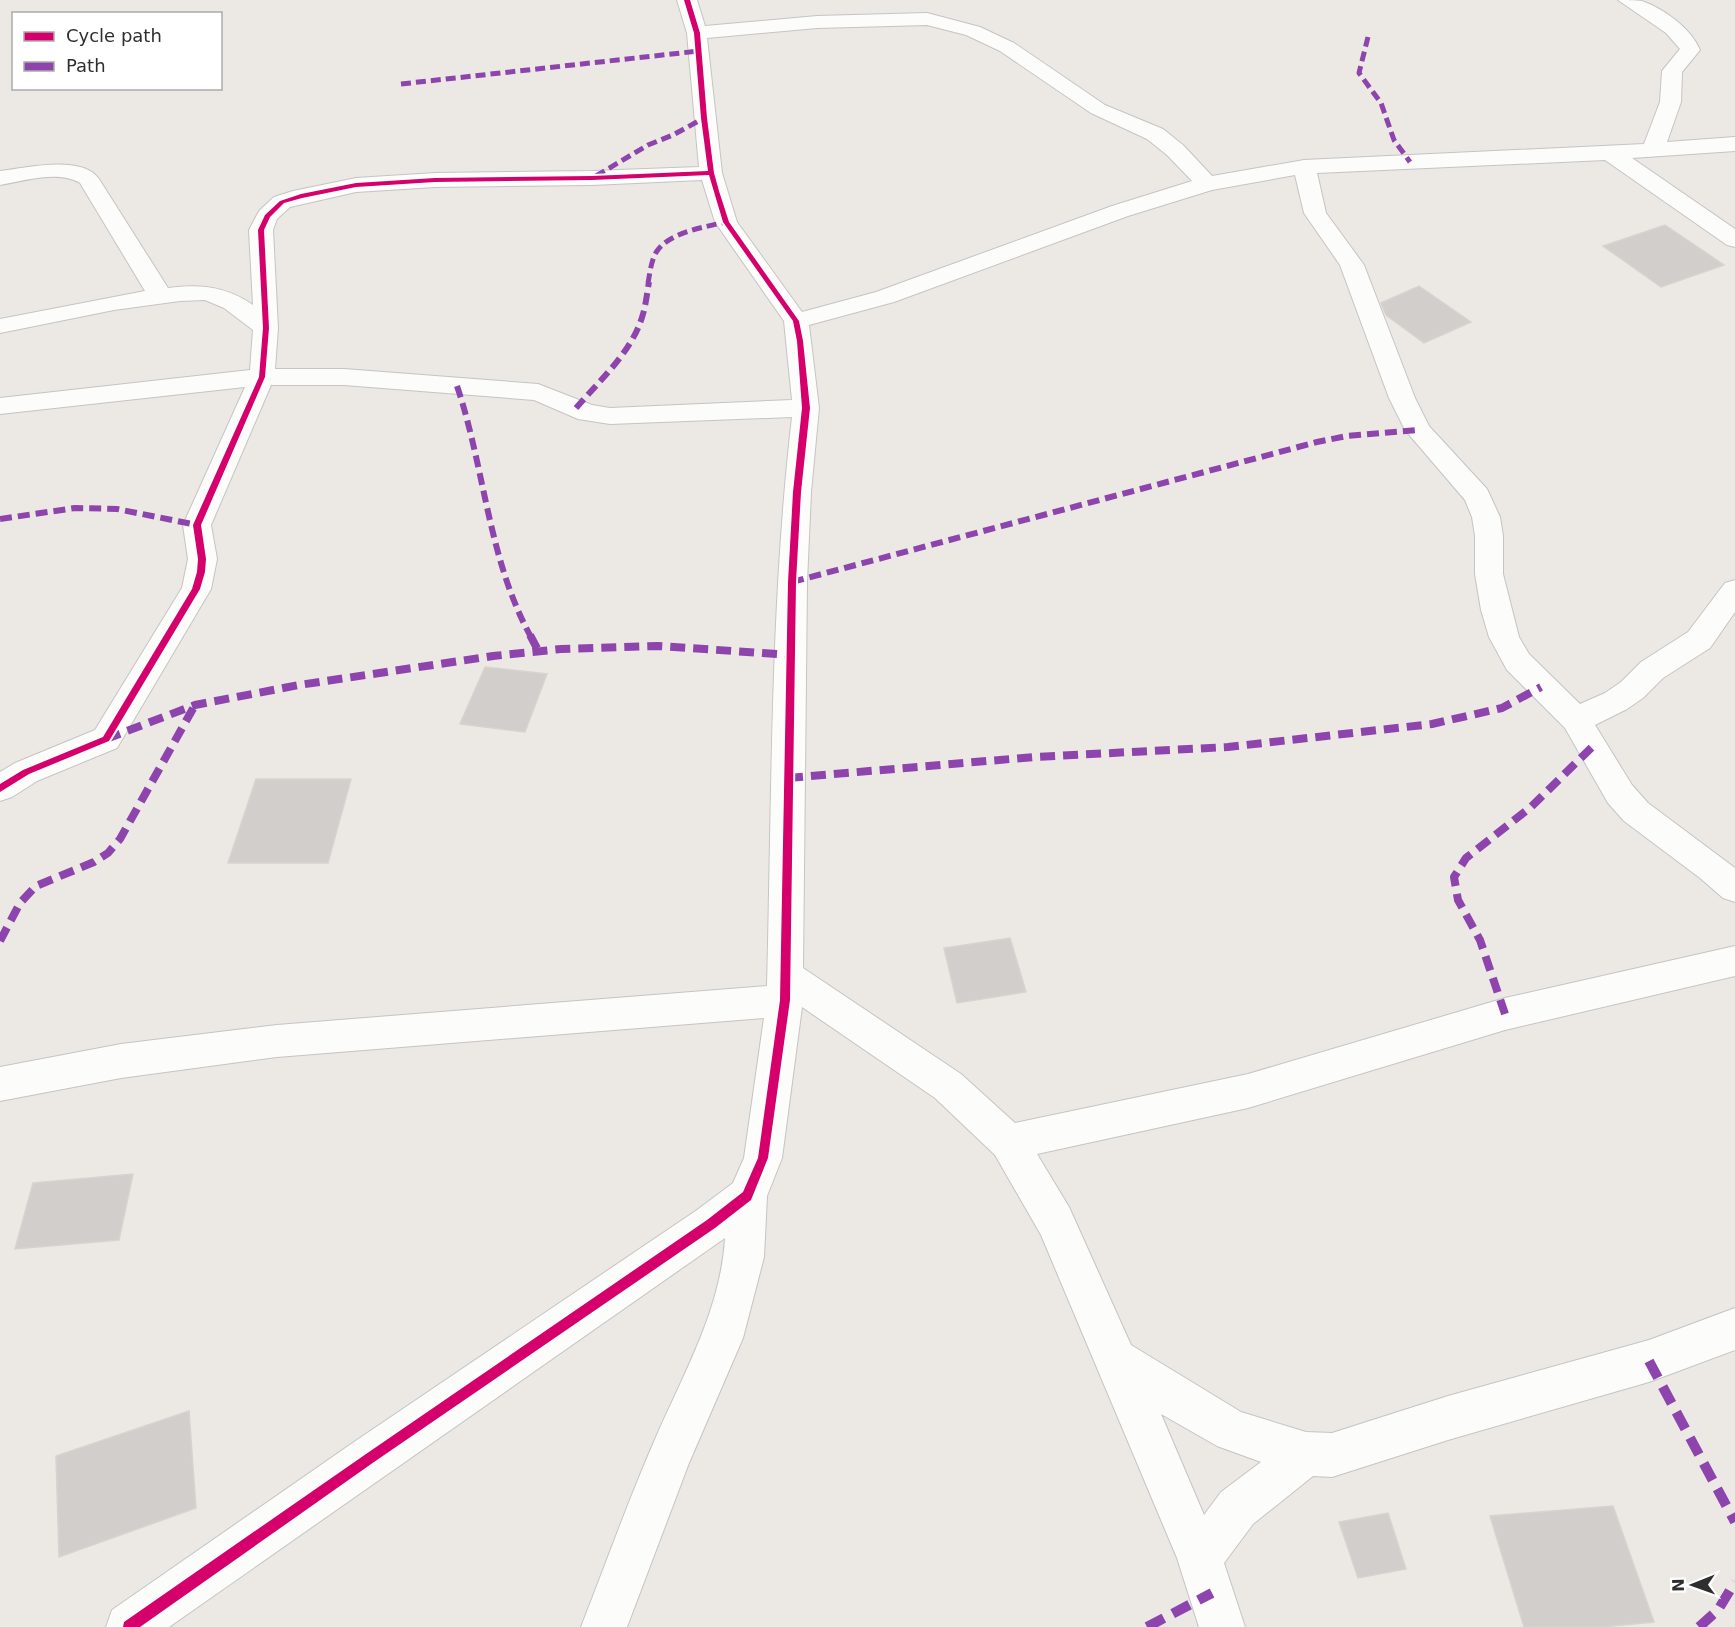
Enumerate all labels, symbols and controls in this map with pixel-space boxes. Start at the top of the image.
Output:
legend [12,12,222,90]
text: Cycle path [66,25,162,46]
text: Path [66,55,106,76]
north arrow [1663,1555,1723,1615]
text: N [1669,1578,1688,1592]

